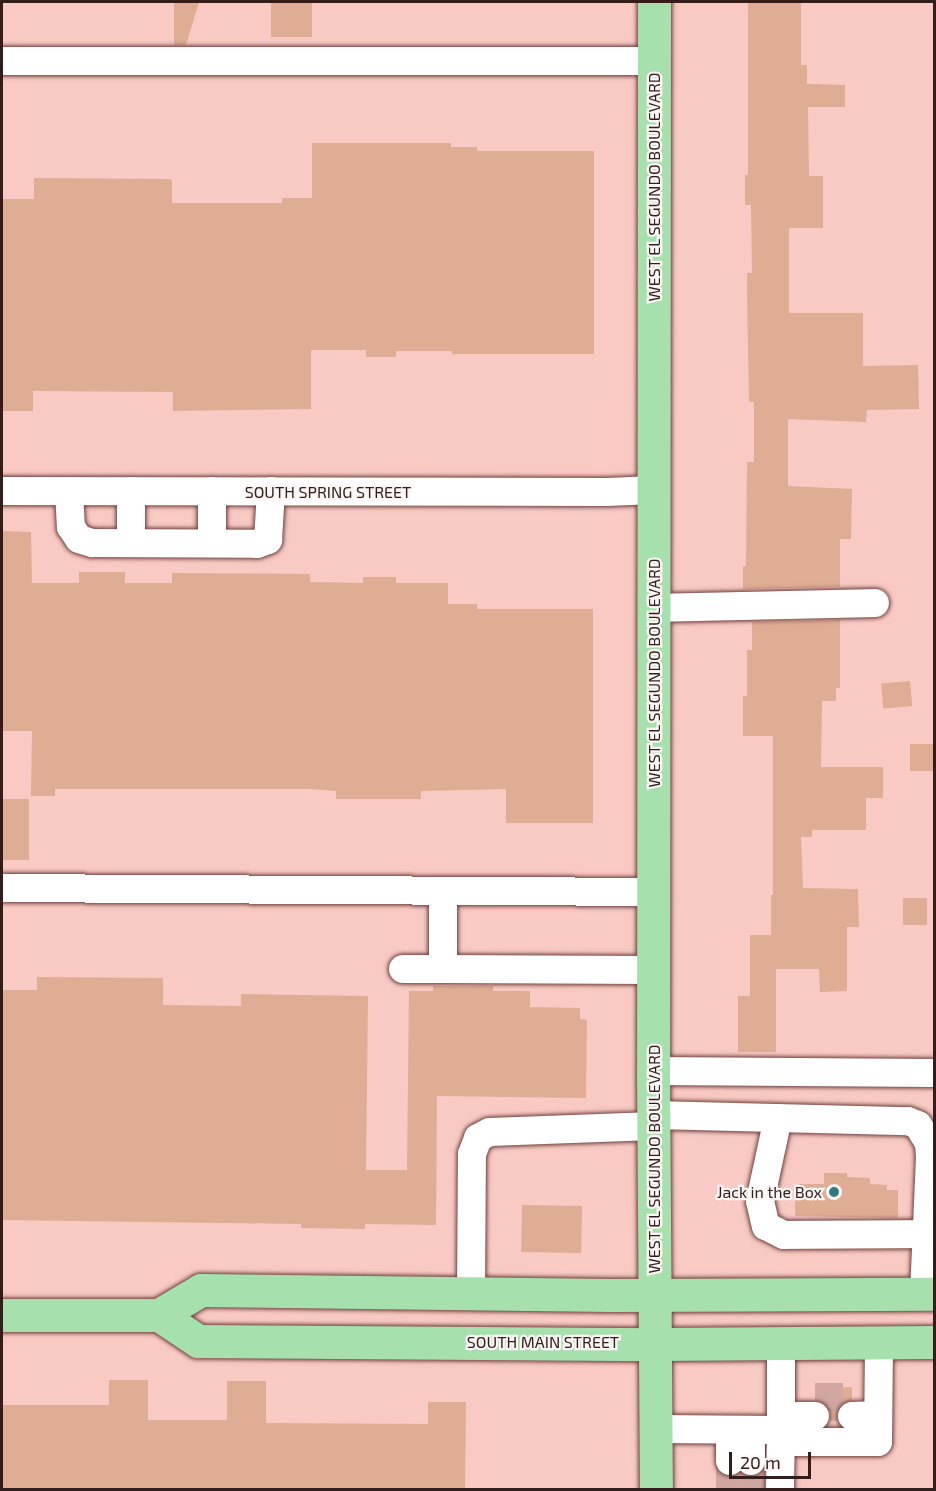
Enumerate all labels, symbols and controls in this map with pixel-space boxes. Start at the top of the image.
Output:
street label: WEST EL SEGUNDO BOULEVARD [644,72,664,302]
street label: SOUTH SPRING STREET [245,482,411,502]
street label: WEST EL SEGUNDO BOULEVARD [644,558,664,788]
street label: WEST EL SEGUNDO BOULEVARD [644,1044,664,1274]
place label: Jack in the Box [717,1182,822,1202]
marker: Jack in the Box [827,1185,841,1199]
street label: SOUTH MAIN STREET [467,1332,619,1352]
scale bar [732,1440,814,1478]
text: 20 m [740,1451,781,1473]

